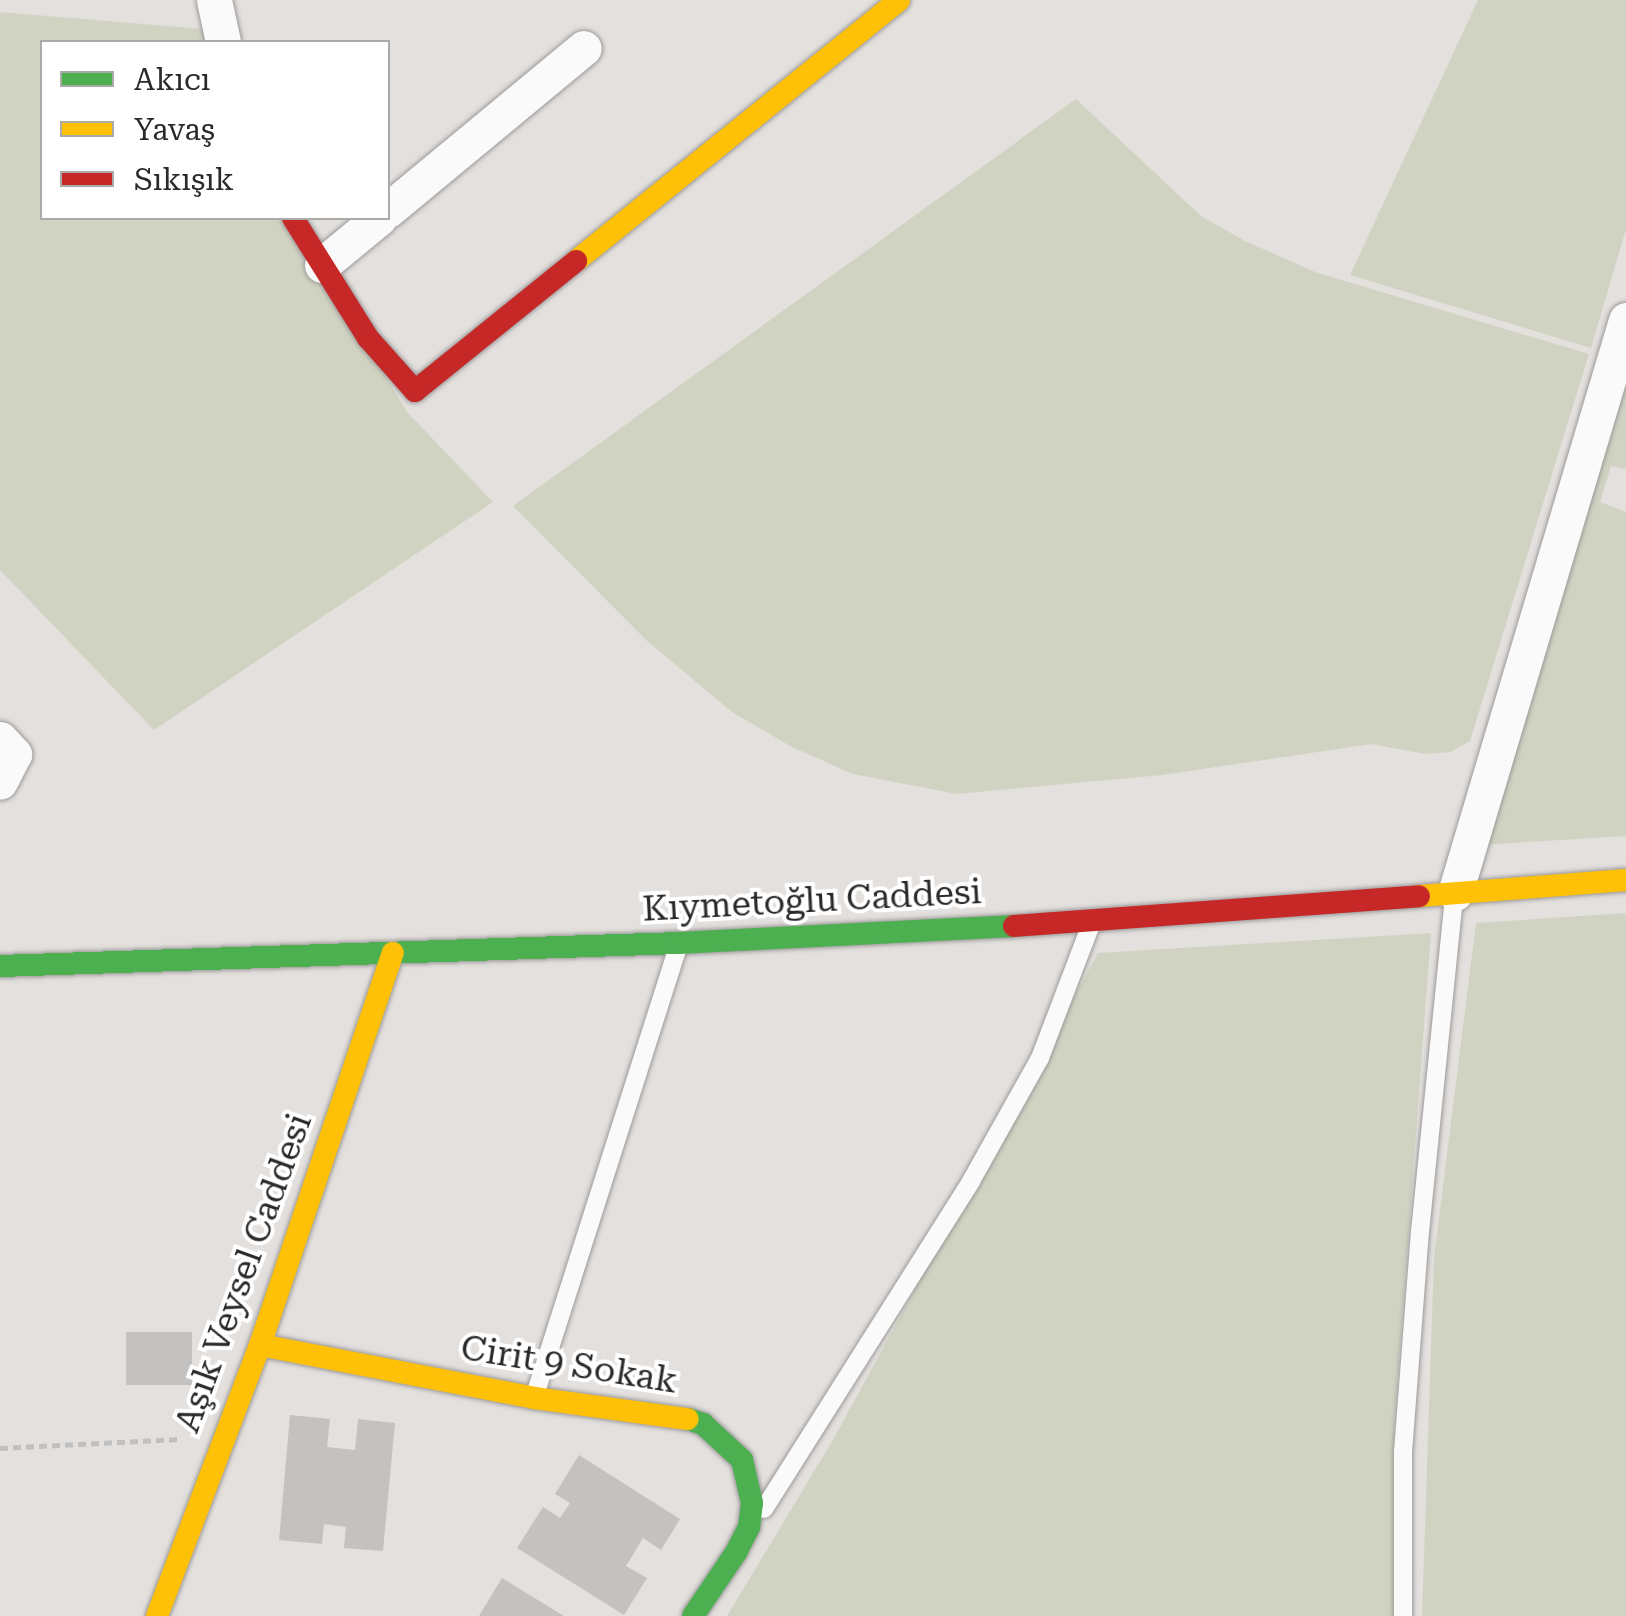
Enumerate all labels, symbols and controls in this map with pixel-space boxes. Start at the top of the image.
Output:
legend [40,40,390,220]
text: Akıcı [134,62,210,97]
text: Yavaş [134,112,215,147]
text: Sıkışık [134,162,234,197]
street label: Kıymetoğlu Caddesi [641,871,983,931]
street label: Aşık Veysel Caddesi [167,1108,321,1438]
street label: Cirit 9 Sokak [458,1327,680,1403]

